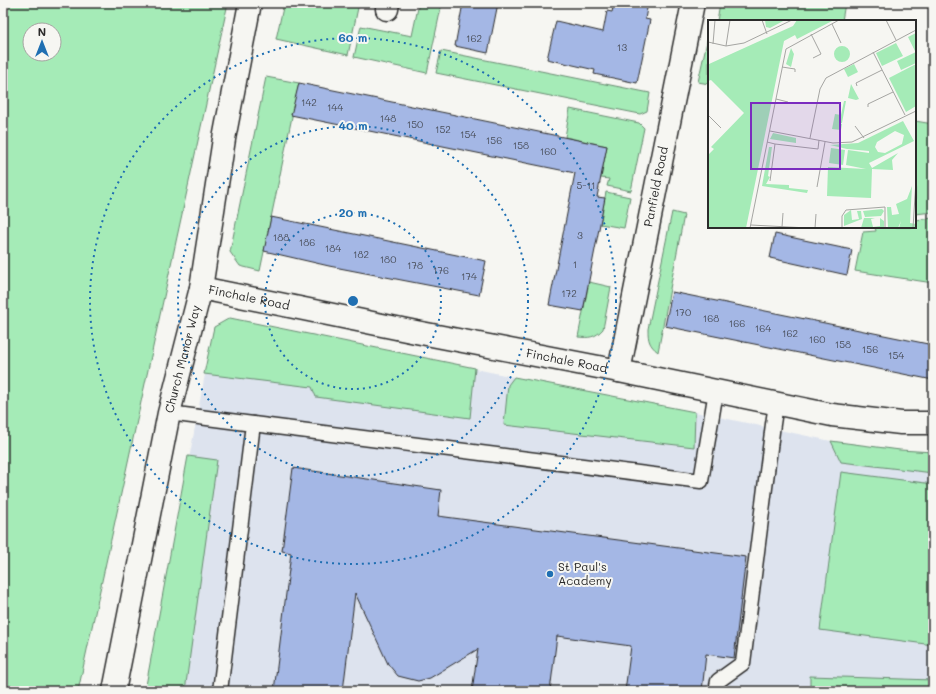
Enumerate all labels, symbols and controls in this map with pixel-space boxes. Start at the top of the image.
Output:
inset map [708,20,916,228]
north arrow [22,22,62,62]
text: N [38,24,46,39]
text: 60 m [339,29,367,45]
house number: 162 [466,31,482,45]
house number: 13 [617,40,627,54]
house number: 142 [301,95,317,109]
house number: 144 [327,100,343,114]
house number: 148 [380,111,396,125]
text: 40 m [338,117,368,133]
house number: 150 [407,117,423,131]
house number: 152 [435,122,451,136]
house number: 154 [460,127,476,141]
house number: 156 [486,133,502,147]
house number: 158 [513,138,529,152]
house number: 160 [540,144,556,158]
street label: Panfield Road [639,145,671,228]
house number: 5-11 [577,178,596,192]
text: 20 m [339,204,367,220]
house number: 3 [577,228,583,242]
house number: 188 [273,230,289,244]
house number: 186 [299,235,315,249]
house number: 184 [325,241,341,255]
house number: 182 [353,247,369,261]
house number: 180 [380,252,396,266]
house number: 1 [573,257,577,271]
house number: 178 [407,258,423,272]
house number: 176 [433,263,449,277]
house number: 174 [461,269,477,283]
street label: Finchale Road [207,281,292,313]
house number: 172 [561,286,577,300]
centre of rings [346,294,360,308]
street label: Church Manor Way [160,303,203,414]
house number: 170 [675,305,691,319]
house number: 168 [703,311,719,325]
house number: 166 [729,316,745,330]
house number: 164 [755,321,771,335]
house number: 162 [782,326,798,340]
house number: 160 [809,332,825,346]
house number: 158 [835,337,851,351]
house number: 156 [862,342,878,356]
street label: Finchale Road [525,344,609,376]
house number: 154 [888,348,904,362]
place label: St Paul's Academy [558,558,612,588]
marker: St Paul's Academy [545,569,555,579]

